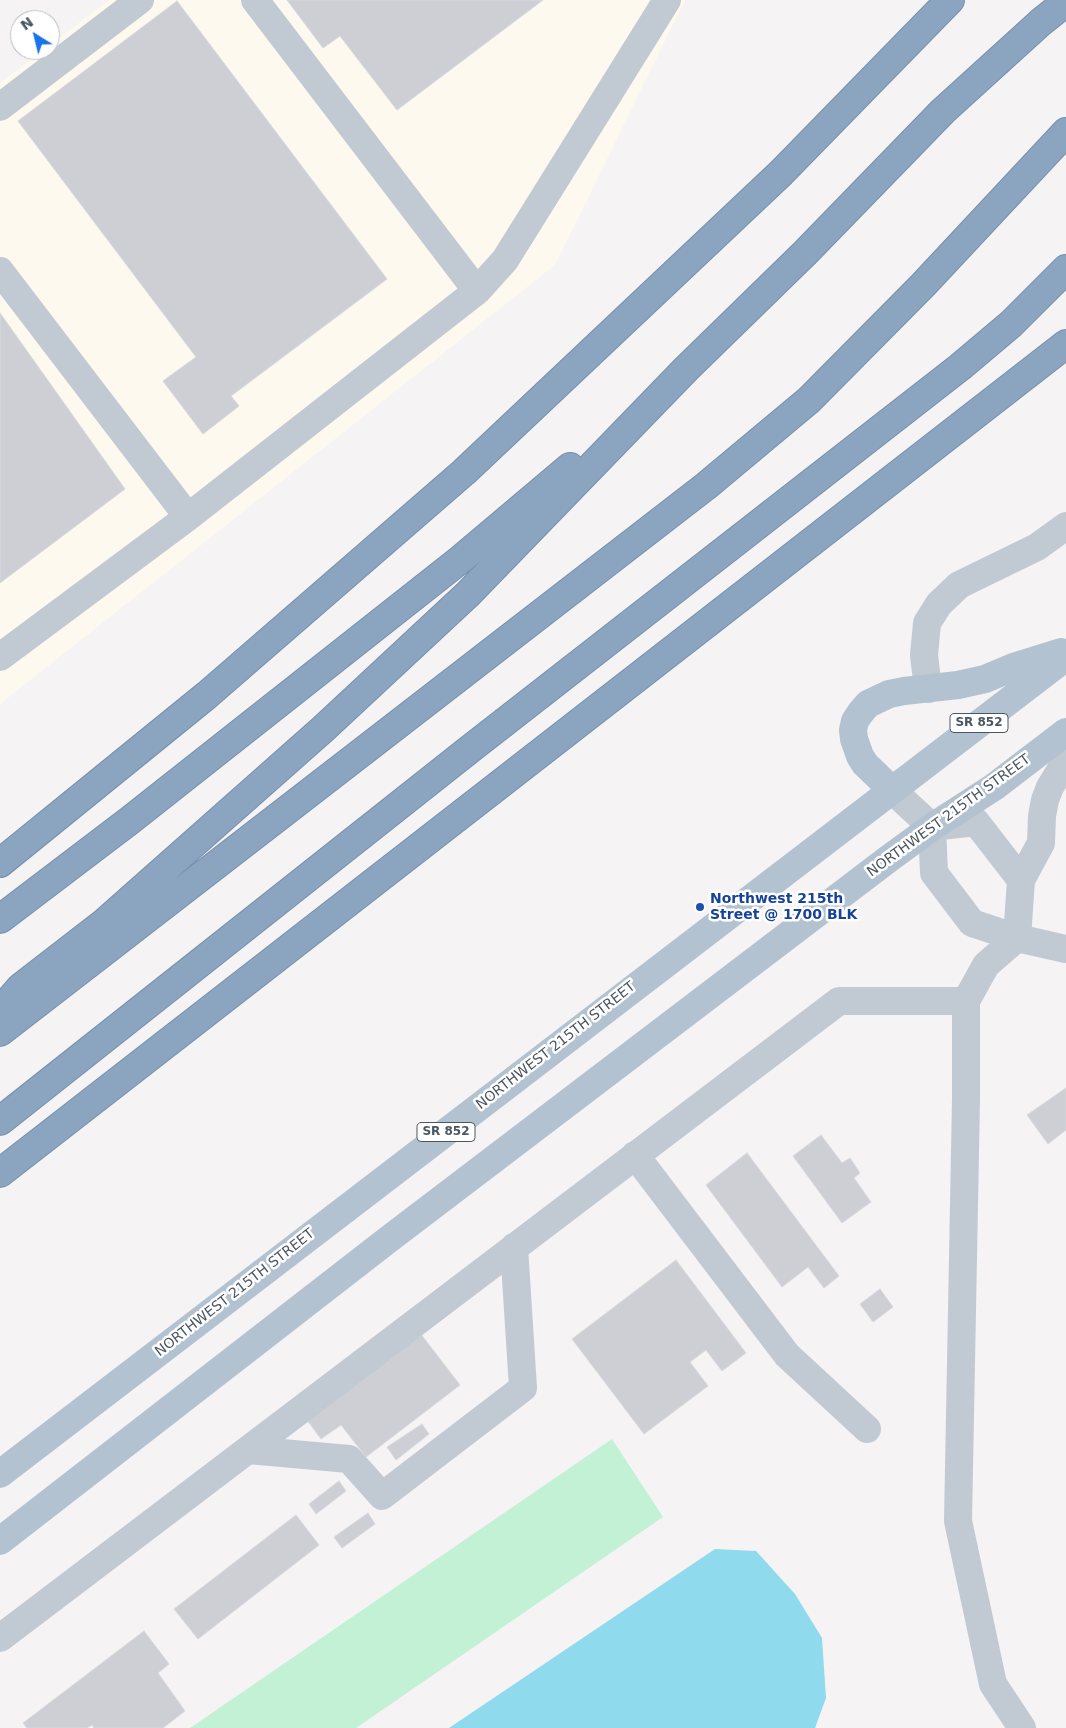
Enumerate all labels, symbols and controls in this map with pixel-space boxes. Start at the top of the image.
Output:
north arrow [10,10,60,60]
text: N [17,14,36,34]
road number: SR 852 [950,714,1008,732]
street label: NORTHWEST 215TH STREET [864,751,1034,881]
place label: Northwest 215th Street @ 1700 BLK [710,891,857,924]
marker: Northwest 215th Street @ 1700 BLK [694,901,706,913]
street label: NORTHWEST 215TH STREET [473,979,639,1113]
road number: SR 852 [417,1122,475,1142]
street label: NORTHWEST 215TH STREET [152,1226,318,1360]

